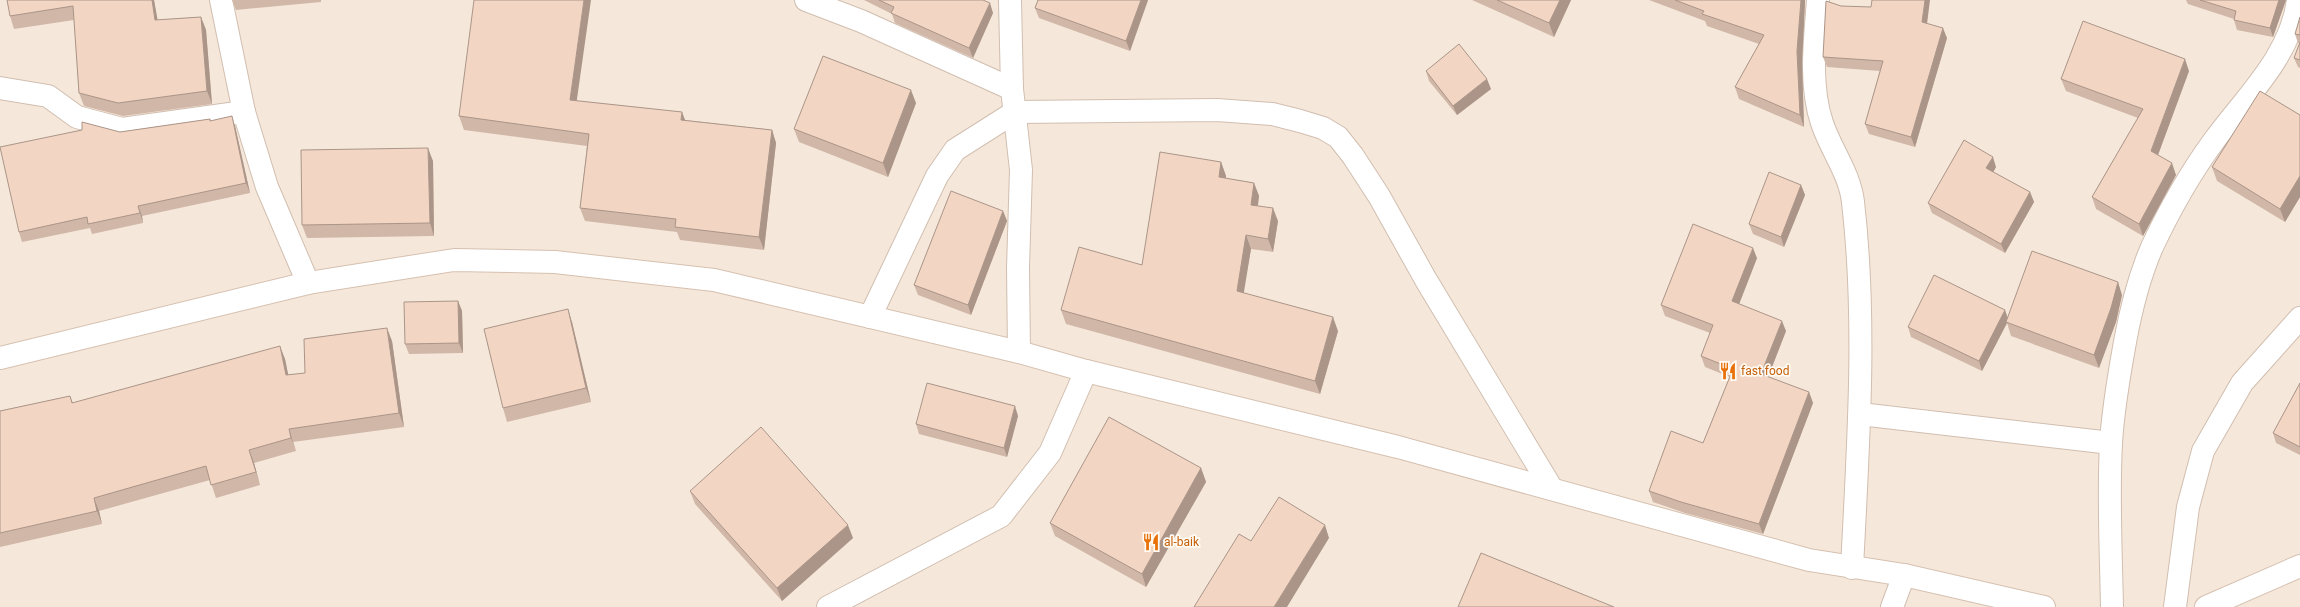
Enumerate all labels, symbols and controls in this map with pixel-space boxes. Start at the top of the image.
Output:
restaurant icon: fast food [1718,361,1738,381]
place label: fast food [1741,364,1789,378]
restaurant icon: al-baik [1141,532,1161,552]
place label: al-baik [1164,535,1200,549]

